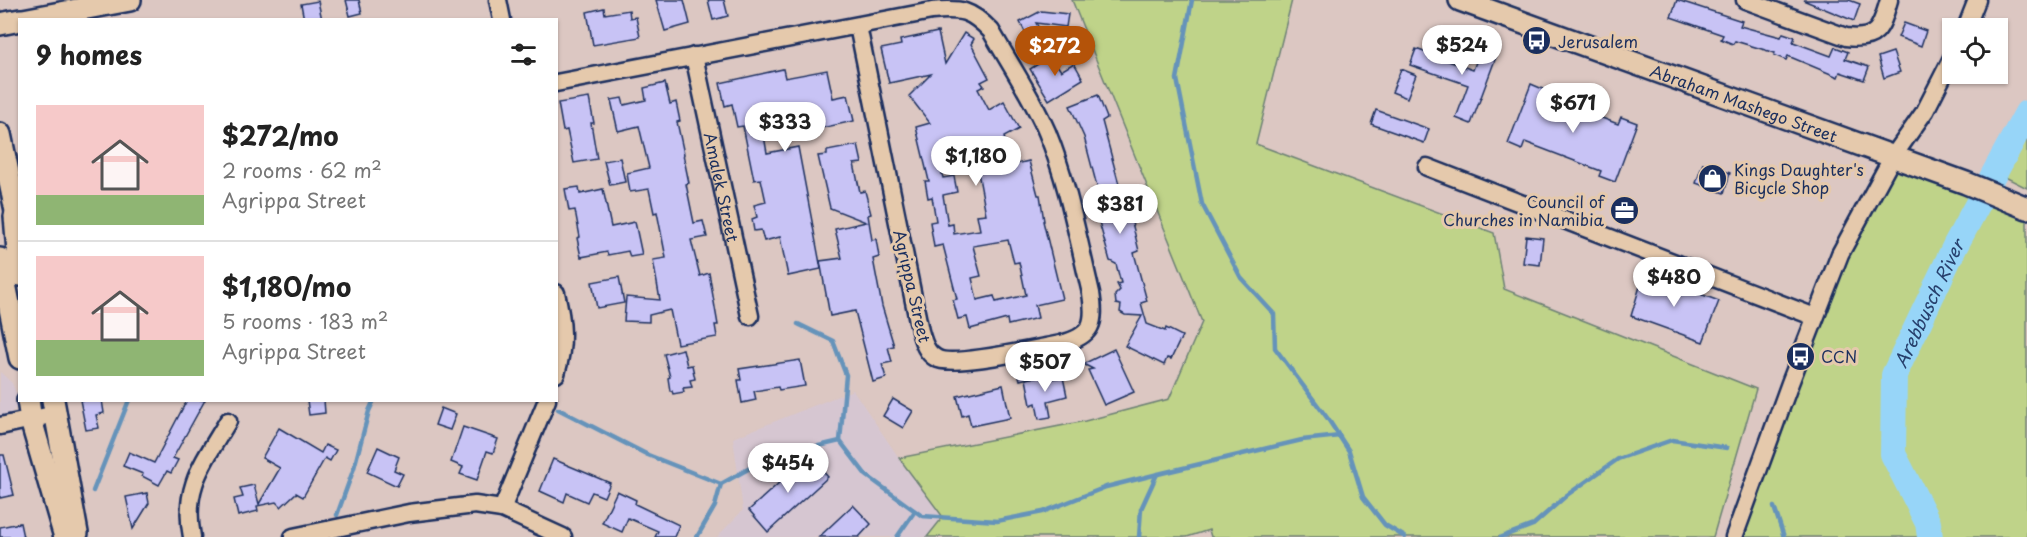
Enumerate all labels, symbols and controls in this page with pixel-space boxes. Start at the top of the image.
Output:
map controls [1942,18,2008,84]
button: locate [1942,18,2008,84]
pin: $524 [1426,25,1498,76]
bus stop icon: Jerusalem [1521,25,1553,57]
pin: $272 [1019,26,1091,77]
text: $524 [1436,29,1488,59]
place label: Jerusalem [1558,29,1638,53]
text: $272 [1029,30,1081,60]
text: 9 homes [36,35,142,74]
icon: filters [507,38,540,71]
street label: Abraham Mashego Street [1647,58,1841,148]
pin: $671 [1537,83,1609,134]
text: $671 [1550,87,1596,117]
pin: $333 [749,102,821,153]
text: $333 [759,106,811,136]
text: $272/mo [222,116,339,155]
icon: home [84,129,156,201]
street label: Amalek Street [699,130,746,244]
pin: $1,180 [927,136,1025,187]
text: $1,180 [945,140,1007,170]
text: 2 rooms · 62 m² [222,155,382,185]
place label: Kings Daughter's Bicycle Shop [1734,157,1864,199]
shop icon: Kings Daughter's Bicycle Shop [1697,162,1729,194]
pin: $381 [1084,184,1156,235]
text: Agrippa Street [222,185,366,215]
text: $381 [1097,188,1143,218]
place label: Council of Churches in Namibia [1443,189,1606,231]
office icon: Council of Churches in Namibia [1609,194,1641,226]
street label: Agrippa Street [888,227,938,345]
water label: Arebbusch River [1886,232,1971,372]
pin: $480 [1638,257,1710,308]
text: $480 [1647,261,1701,291]
text: $1,180/mo [222,267,351,306]
icon: home [84,280,156,352]
text: 5 rooms · 183 m² [222,306,388,336]
text: Agrippa Street [222,336,366,366]
bus stop icon: CCN [1784,340,1816,372]
pin: $507 [1009,342,1081,393]
place label: CCN [1821,344,1857,368]
text: $507 [1019,346,1071,376]
pin: $454 [752,443,824,494]
text: $454 [762,447,814,477]

